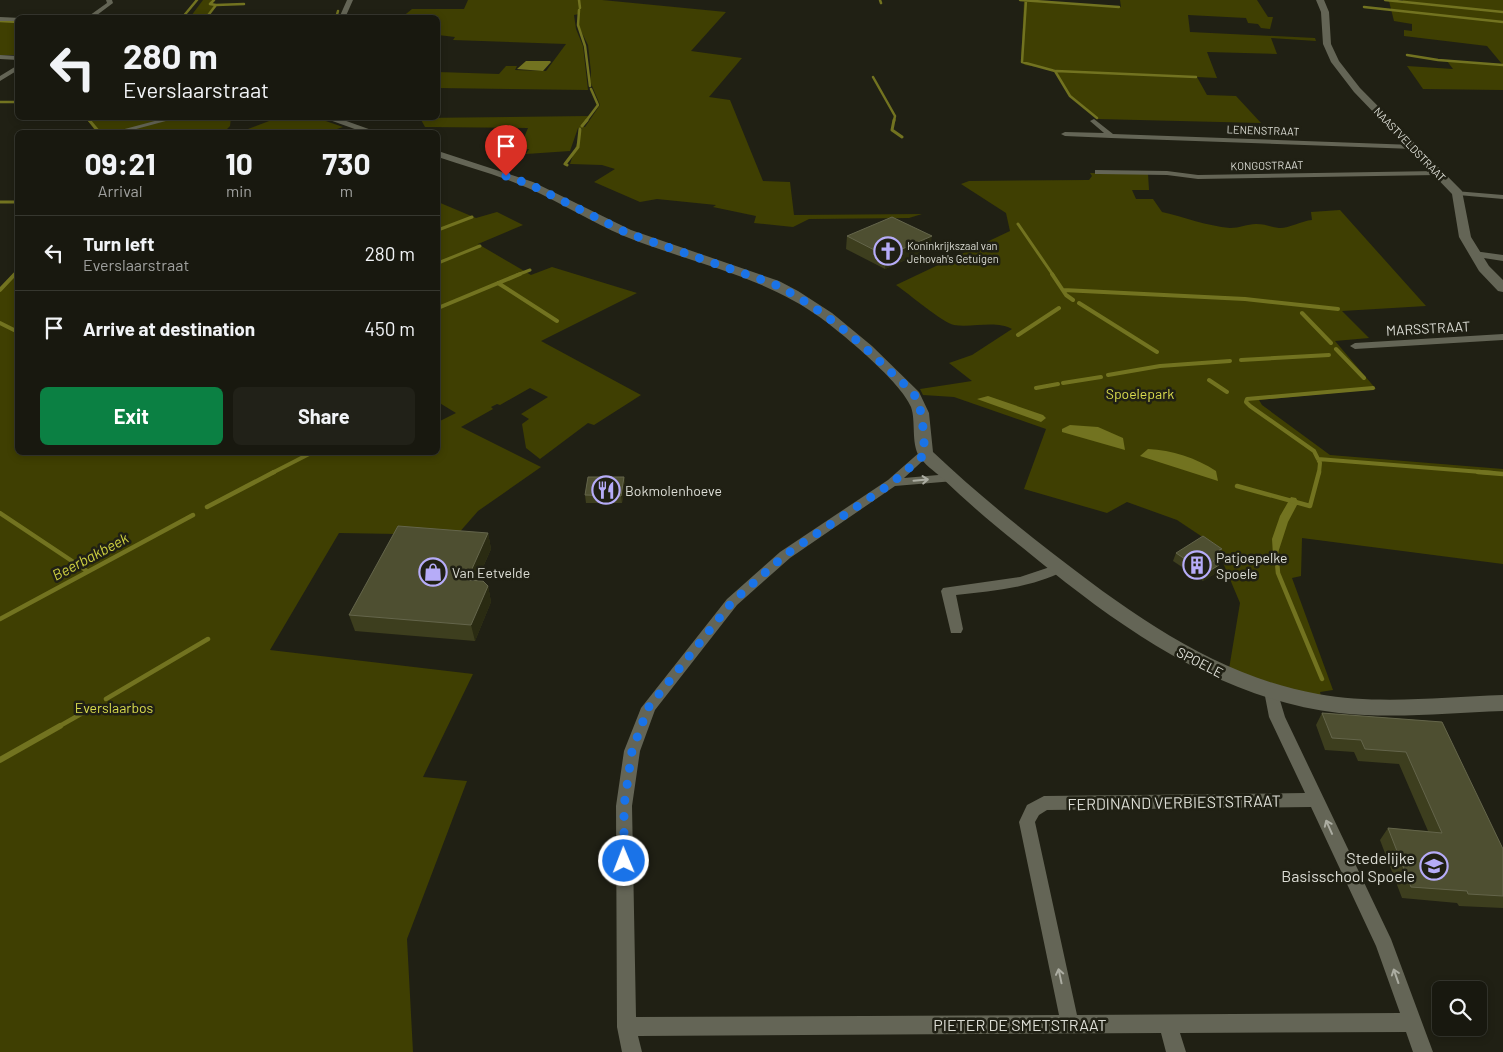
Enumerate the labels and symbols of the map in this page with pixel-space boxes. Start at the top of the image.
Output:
street label: NAASTVELDSTRAAT [1372,104,1448,184]
street label: LENENSTRAAT [1226,122,1300,138]
pin [485,125,527,176]
street label: KONGOSTRAAT [1230,158,1304,172]
church icon: Koninkrijkszaal van Jehovah's Getuigen [873,236,903,266]
place label: Koninkrijkszaal van Jehovah's Getuigen [907,239,999,265]
street label: MARSSTRAAT [1385,317,1471,339]
park label: Spoelepark [1106,385,1174,402]
restaurant icon: Bokmolenhoeve [591,475,621,505]
one-way arrow [913,475,929,484]
place label: Bokmolenhoeve [625,482,722,499]
water label: Beerbakbeek [49,528,132,584]
place label: Patjoepelke Spoele [1216,549,1288,582]
building icon: Patjoepelke Spoele [1182,550,1212,580]
shop icon: Van Eetvelde [418,557,448,587]
place label: Van Eetvelde [452,564,530,581]
street label: SPOELE [1174,643,1226,681]
park label: Everslaarbos [75,699,154,716]
street label: FERDINAND VERBIESTSTRAAT [1067,791,1281,813]
one-way arrow [1324,820,1334,835]
position arrow [597,834,649,886]
place label: Stedelijke Basisschool Spoele [1281,848,1415,885]
school or university icon: Stedelijke Basisschool Spoele [1419,851,1449,881]
one-way arrow [1055,968,1064,984]
one-way arrow [1391,968,1400,984]
street label: PIETER DE SMETSTRAAT [933,1015,1107,1034]

